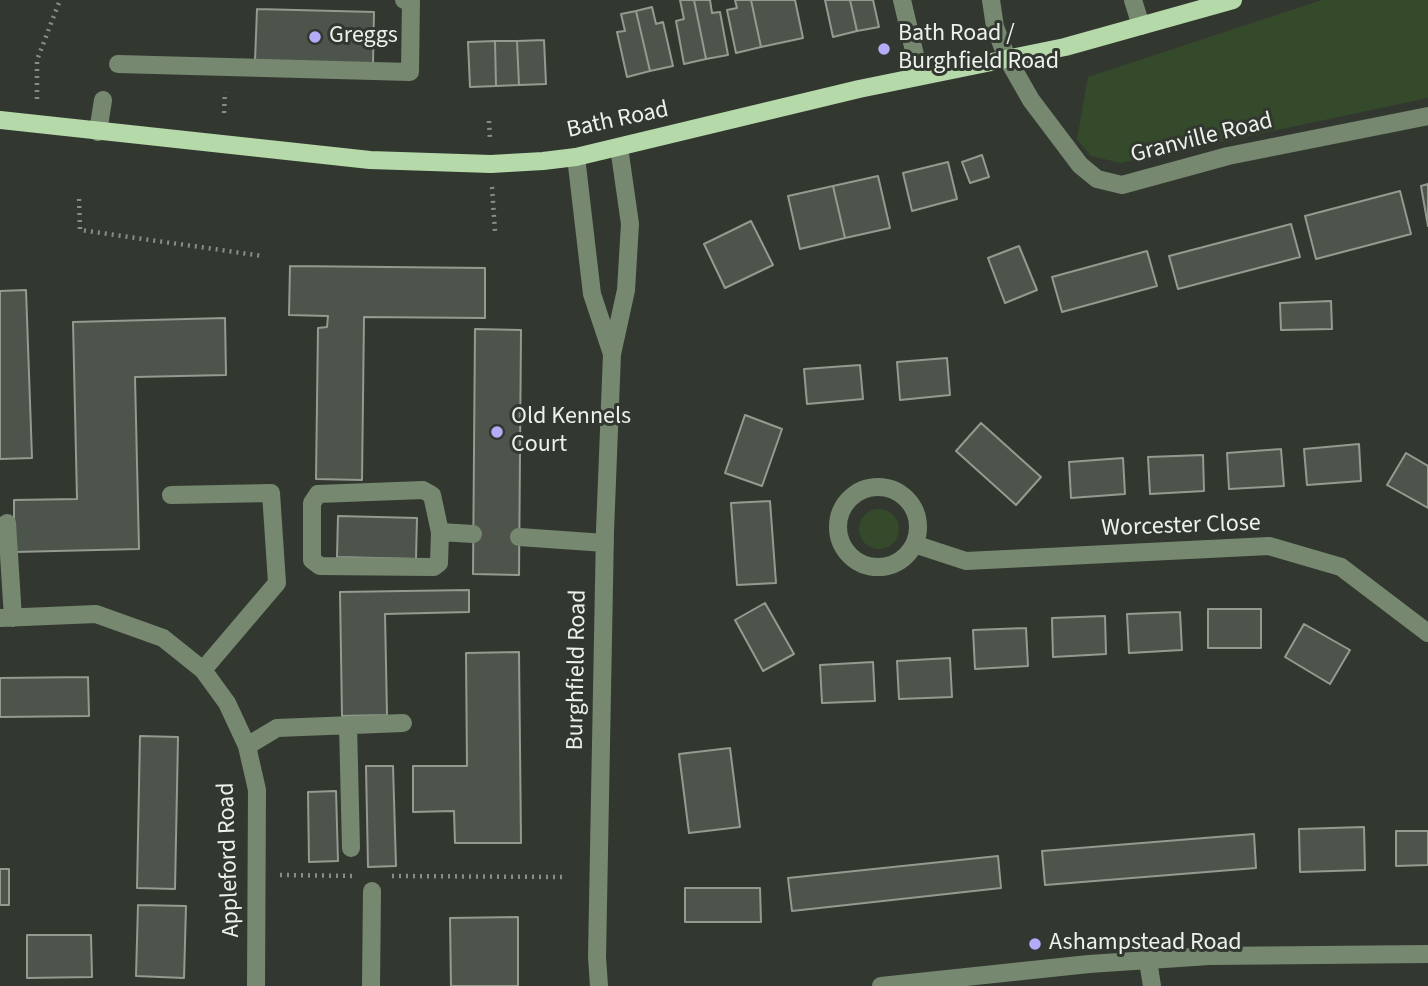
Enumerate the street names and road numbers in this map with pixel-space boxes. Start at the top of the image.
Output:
street label: Bath Road [564,96,672,146]
street label: Granville Road [1128,107,1276,171]
street label: Worcester Close [1101,510,1261,544]
street label: Burghfield Road [562,589,594,751]
street label: Appleford Road [213,782,247,938]

